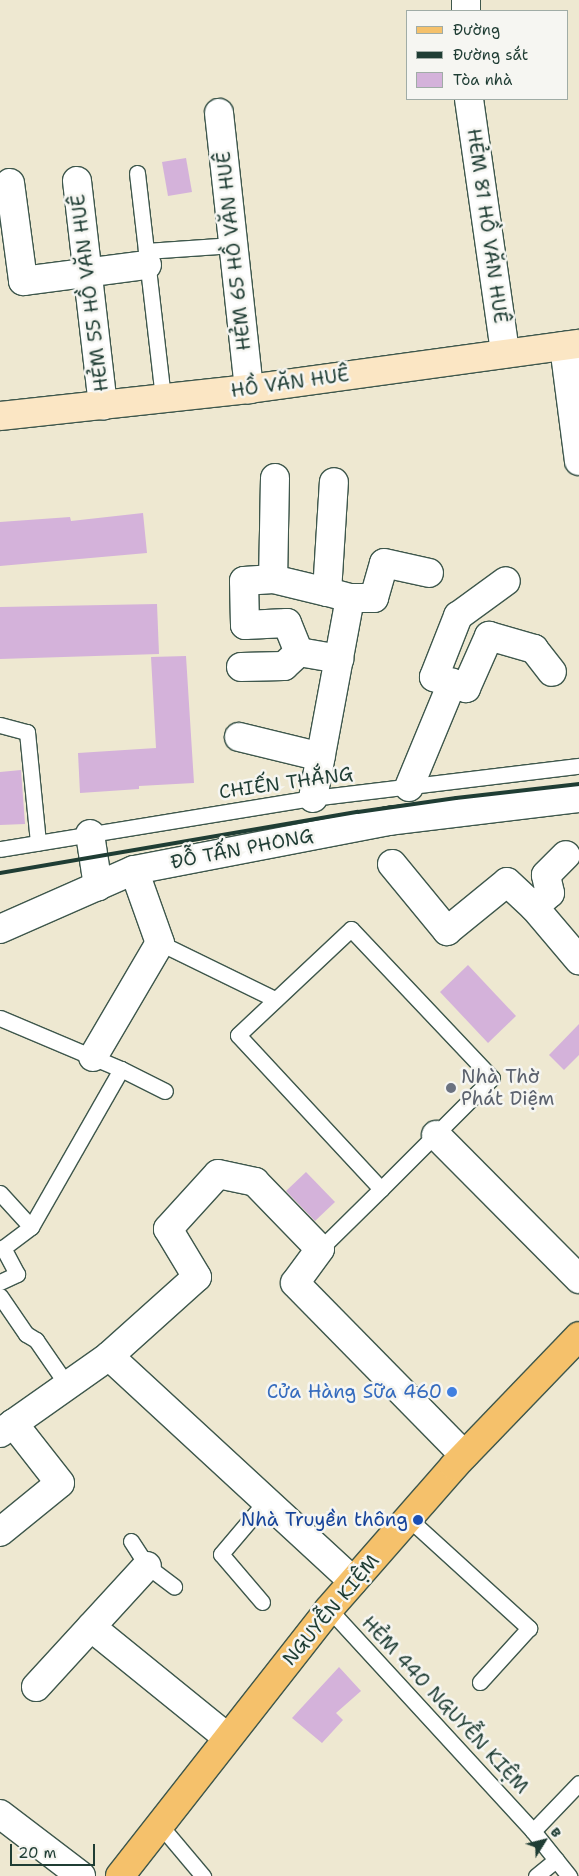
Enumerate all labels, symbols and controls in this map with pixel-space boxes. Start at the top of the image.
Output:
legend [406,10,569,100]
text: Đường [453,20,500,40]
text: Đường sắt [453,45,528,65]
text: Tòa nhà [453,70,512,90]
street label: HẺM 81 HỒ VĂN HUÊ [462,127,512,325]
street label: HẺM 65 HỒ VĂN HUÊ [212,150,256,352]
street label: HẺM 55 HỒ VĂN HUÊ [67,193,113,393]
street label: HỒ VĂN HUÊ [229,363,351,403]
street label: CHIẾN THẮNG [218,762,354,804]
street label: ĐỖ TẤN PHONG [169,824,315,874]
place label: Nhà Thờ Phát Diệm [461,1066,554,1110]
marker: Nhà Thờ Phát Diệm [445,1082,457,1094]
place label: Cửa Hàng Sữa 460 [267,1381,442,1403]
marker: Cửa Hàng Sữa 460 [446,1386,458,1398]
place label: Nhà Truyền thông [241,1509,408,1531]
marker: Nhà Truyền thông [412,1514,424,1526]
street label: NGUYỄN KIỆM [278,1550,384,1670]
street label: HẺM 440 NGUYỄN KIỆM [357,1612,533,1798]
north arrow [519,1816,569,1866]
text: B [546,1823,566,1841]
scale bar [12,1834,98,1866]
text: 20 m [18,1843,57,1863]

